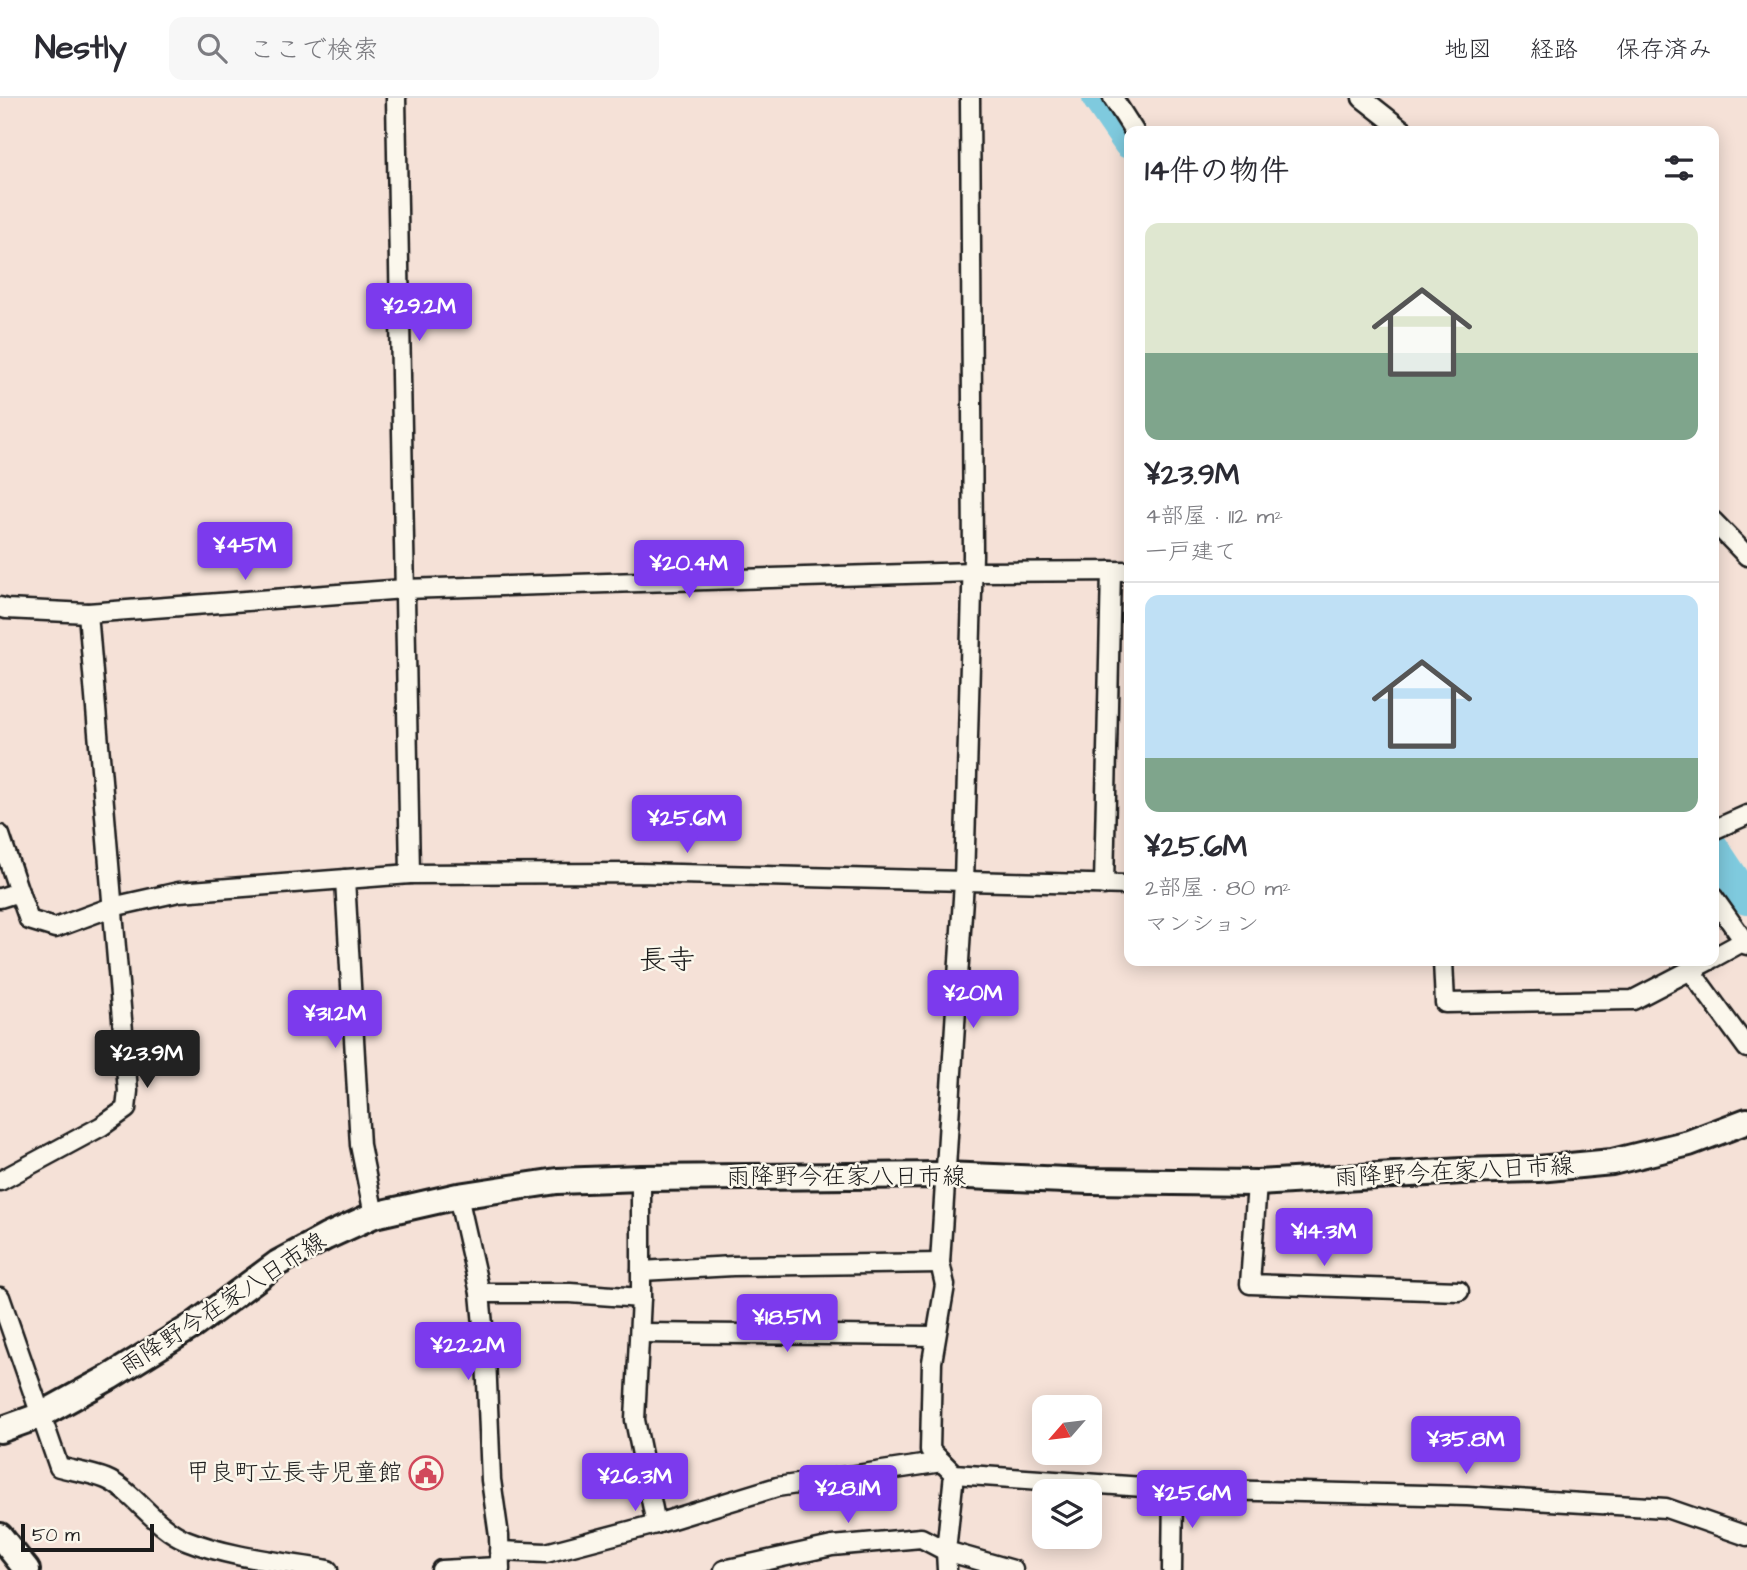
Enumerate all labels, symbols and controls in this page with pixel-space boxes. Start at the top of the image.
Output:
search box [169,17,659,80]
text: Nestly [35,25,127,71]
icon: search [193,29,231,67]
text: ここで検索 [249,32,379,68]
text: 地図 [1444,33,1492,67]
text: 経路 [1530,33,1578,67]
text: 保存済み [1616,33,1712,67]
icon: filters [1660,149,1698,187]
text: 14件の物件 [1145,150,1289,192]
icon: home [1359,269,1485,395]
pin: ¥29.2M [362,284,476,343]
text: ¥29.2M [382,290,456,322]
text: ¥23.9M [1145,454,1240,496]
text: 4部屋 · 112 m² [1145,500,1283,532]
pin: ¥45M [204,522,286,582]
text: ¥45M [213,529,277,561]
text: 一戸建て [1145,536,1237,568]
pin: ¥20.4M [632,540,746,600]
text: ¥20.4M [650,547,728,579]
icon: home [1359,641,1485,767]
pin: ¥25.6M [630,796,744,855]
text: ¥25.6M [648,802,726,834]
text: ¥25.6M [1145,826,1247,868]
text: 2部屋 · 80 m² [1145,872,1291,904]
text: マンション [1145,908,1259,940]
district label: 長寺 [639,941,695,980]
pin: ¥20M [932,970,1014,1030]
text: ¥20M [944,977,1002,1009]
pin: ¥31.2M [278,990,392,1050]
text: ¥31.2M [304,997,366,1029]
pin: ¥23.9M [90,1030,204,1090]
text: ¥23.9M [111,1037,183,1069]
street label: 雨降野今在家八日市線 [1333,1149,1575,1195]
street label: 雨降野今在家八日市線 [726,1160,966,1194]
pin: ¥14.3M [1267,1208,1381,1268]
text: ¥14.3M [1292,1215,1356,1247]
street label: 雨降野今在家八日市線 [113,1224,333,1384]
pin: ¥18.5M [730,1294,844,1354]
text: ¥18.5M [753,1301,821,1333]
pin: ¥22.2M [411,1322,525,1382]
text: ¥22.2M [431,1329,505,1361]
north arrow [1032,1395,1102,1465]
map controls [1032,1395,1102,1549]
pin: ¥35.8M [1409,1416,1523,1476]
text: ¥35.8M [1427,1423,1505,1455]
public building icon: 甲良町立長寺児童館 [407,1454,445,1492]
pin: ¥26.3M [578,1454,692,1513]
place label: 甲良町立長寺児童館 [186,1456,402,1490]
text: ¥26.3M [598,1460,672,1492]
pin: ¥28.1M [791,1466,905,1525]
pin: ¥25.6M [1135,1470,1249,1530]
text: ¥28.1M [815,1472,881,1504]
text: ¥25.6M [1153,1477,1231,1509]
button: layers [1032,1479,1102,1549]
scale bar [21,1521,154,1553]
text: 50 m [32,1522,80,1549]

